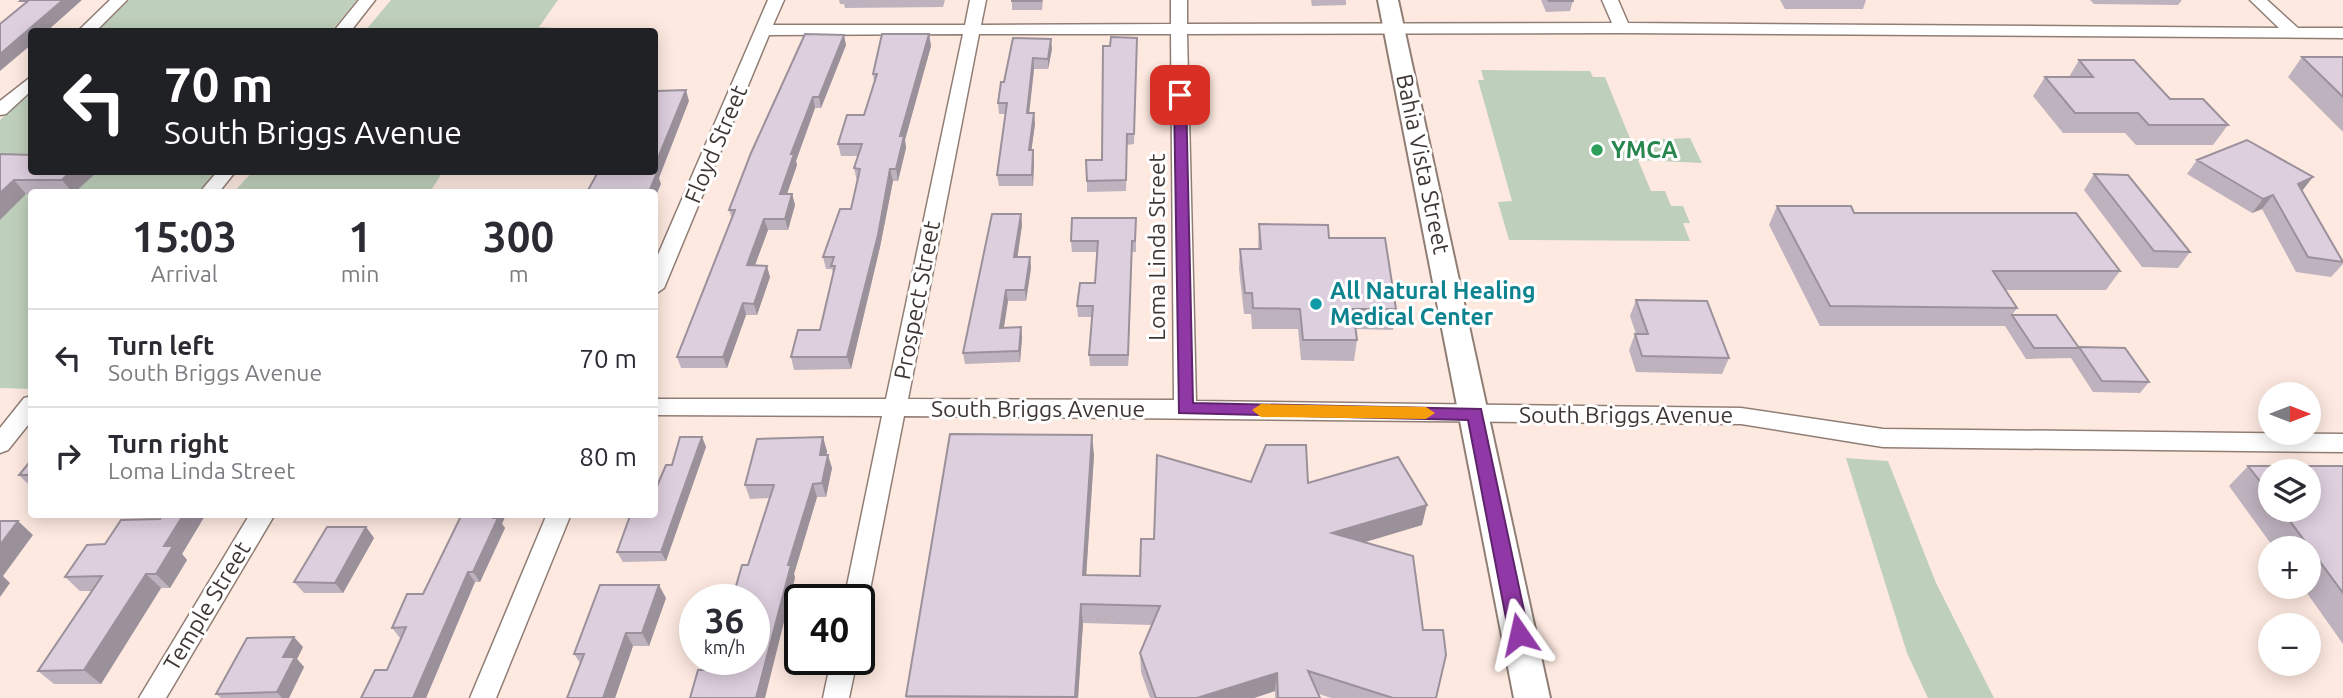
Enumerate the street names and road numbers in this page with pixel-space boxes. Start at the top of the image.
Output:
street label: Bahia Vista Street [1392,72,1455,256]
street label: Floyd Street [680,81,752,206]
street label: Loma Linda Street [1144,153,1169,341]
street label: Prospect Street [889,218,944,381]
street label: South Briggs Avenue [931,396,1145,421]
street label: South Briggs Avenue [1519,402,1733,427]
street label: Temple Street [158,537,255,675]

